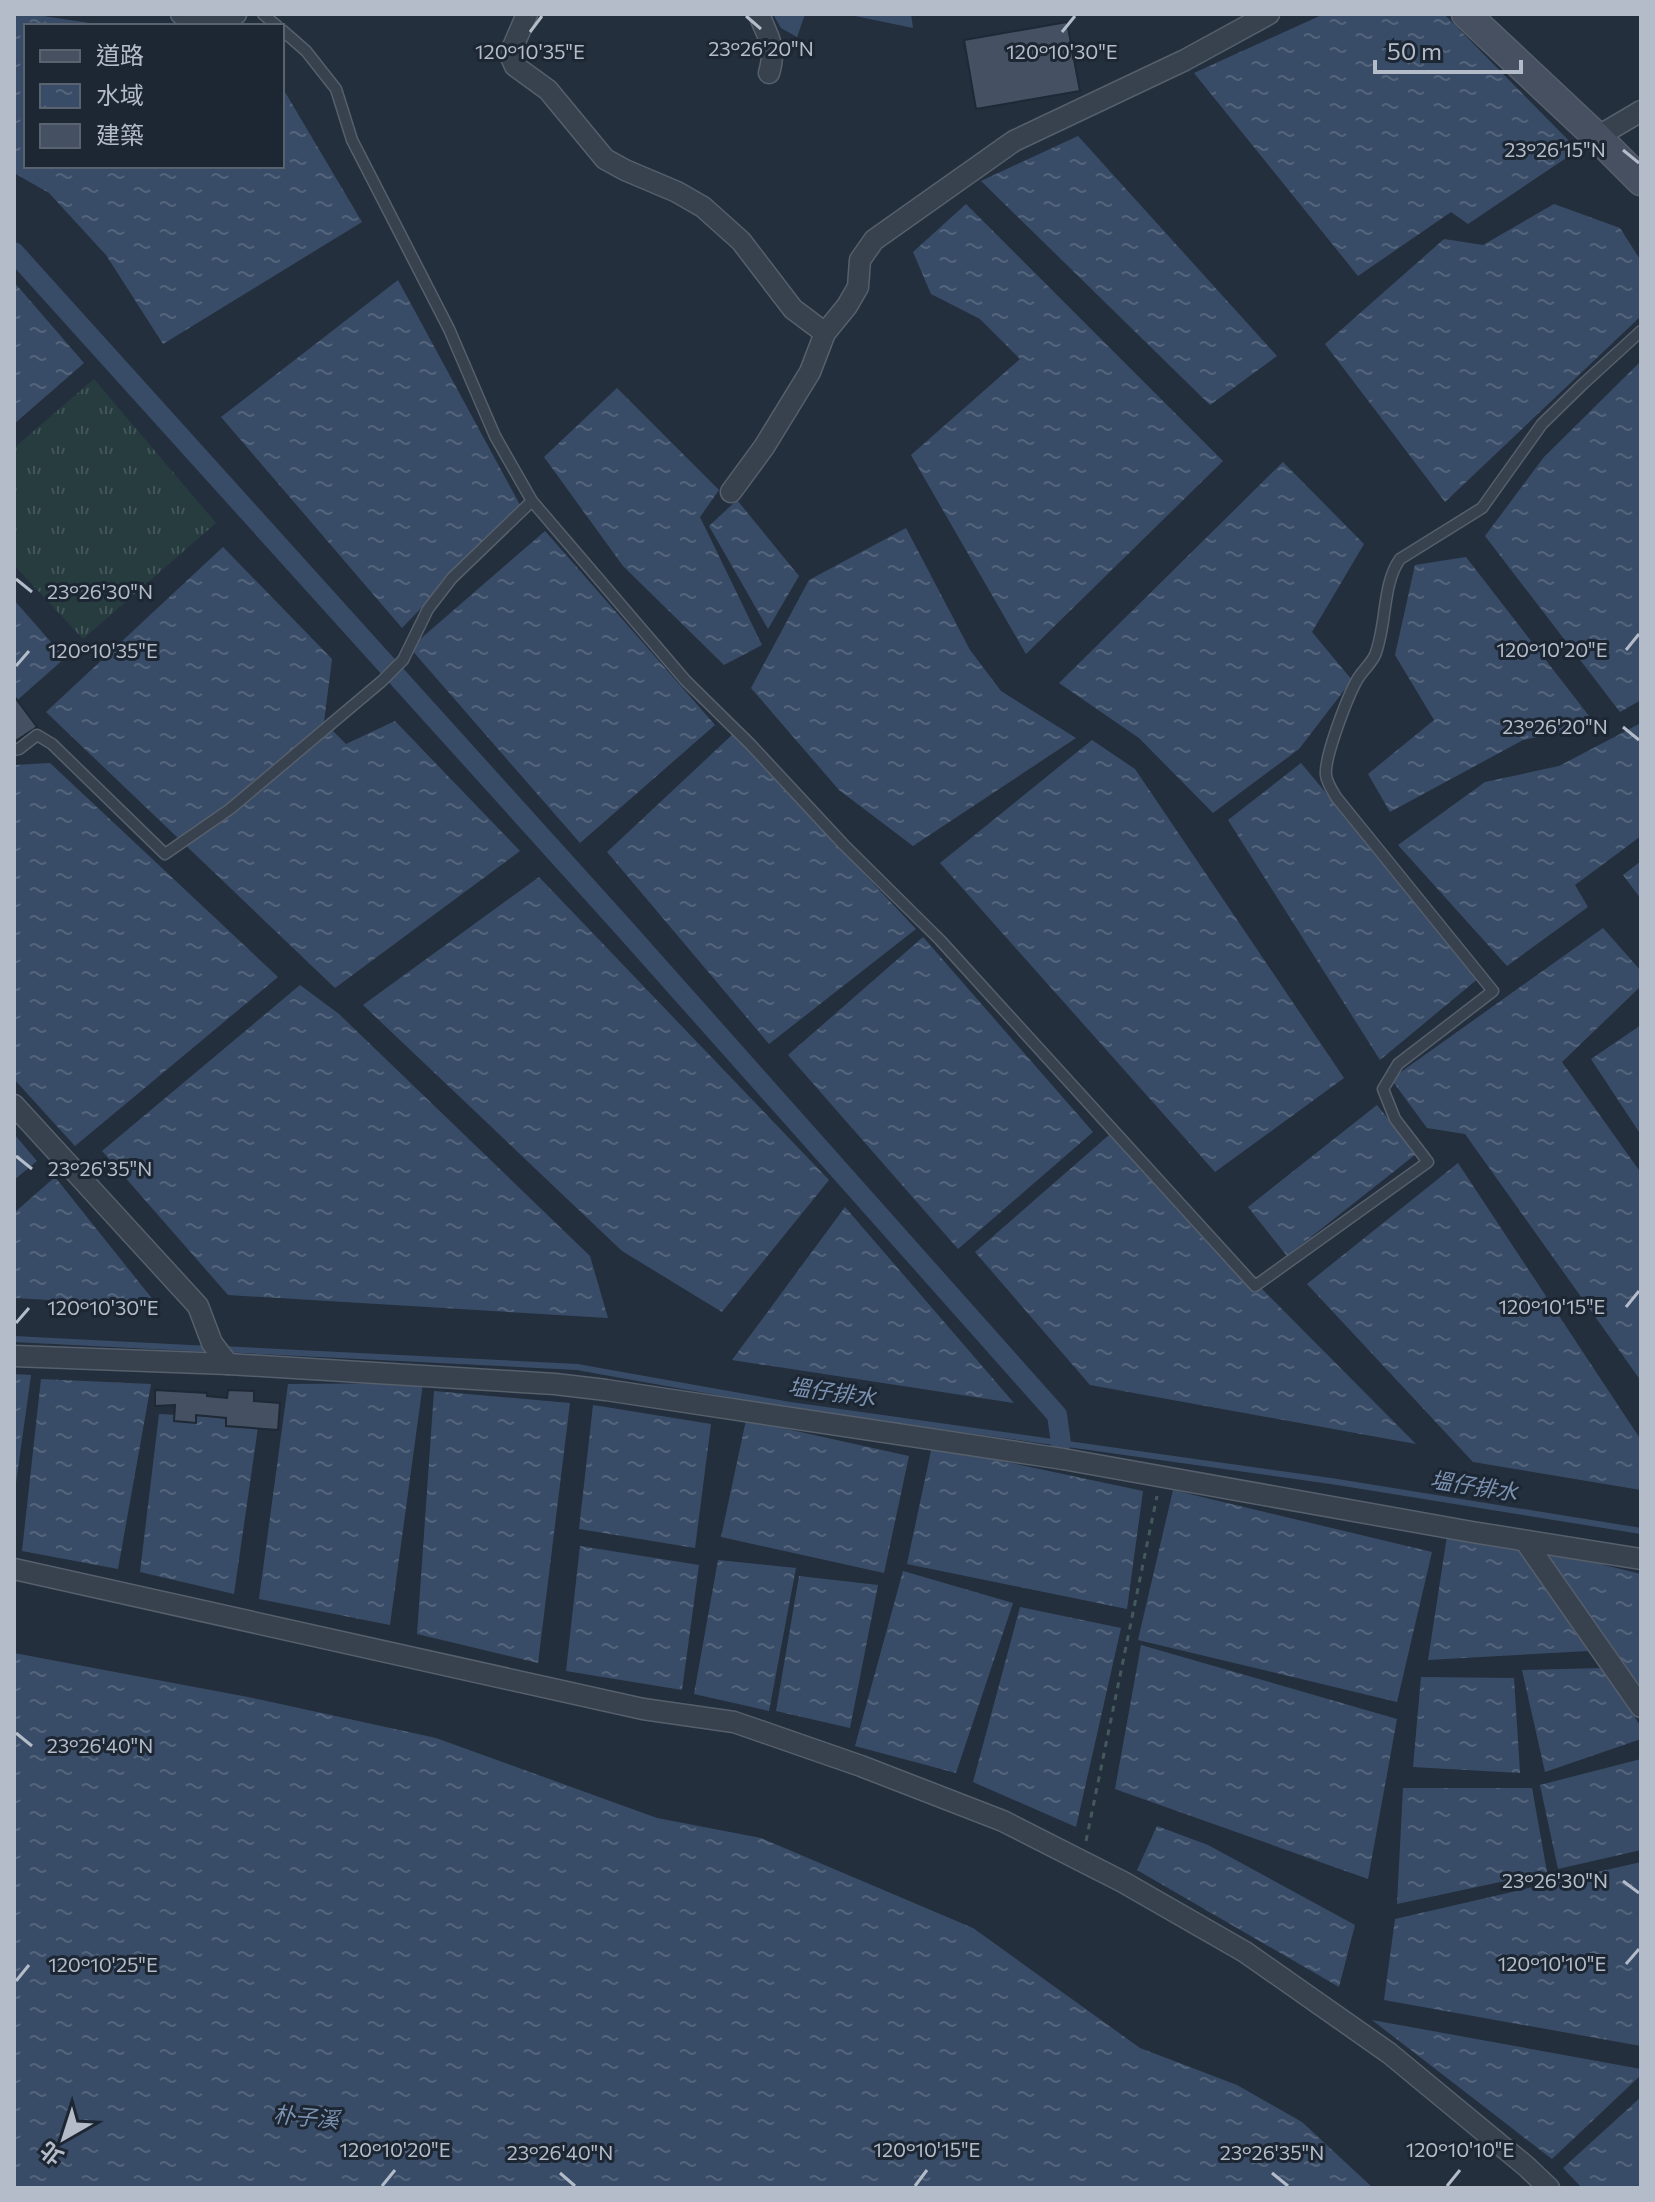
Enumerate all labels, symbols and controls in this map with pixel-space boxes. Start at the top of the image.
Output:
legend [24,24,284,168]
scale bar [1375,24,1521,74]
text: 23°26'20"N [708,36,814,60]
text: 50 m [1387,36,1442,65]
text: 120°10'35"E [475,39,585,63]
text: 120°10'30"E [1006,39,1118,63]
text: 道路 [96,40,144,69]
text: 水域 [96,80,144,109]
text: 建築 [96,120,144,149]
text: 23°26'15"N [1504,137,1606,161]
text: 23°26'30"N [47,579,153,603]
text: 120°10'20"E [1496,637,1608,661]
text: 120°10'35"E [48,638,158,662]
text: 23°26'20"N [1502,714,1608,738]
text: 23°26'35"N [48,1156,152,1180]
text: 120°10'15"E [1499,1294,1606,1318]
text: 120°10'30"E [47,1295,159,1319]
water label: 塭仔排水 [787,1372,879,1411]
water label: 塭仔排水 [1429,1465,1521,1506]
text: 23°26'40"N [47,1733,153,1757]
text: 23°26'30"N [1502,1868,1608,1892]
text: 120°10'10"E [1498,1951,1606,1975]
text: 120°10'25"E [48,1952,158,1976]
north arrow [24,2098,104,2178]
water label: 朴子溪 [272,2100,343,2133]
text: 北 [34,2137,68,2171]
text: 120°10'20"E [339,2137,451,2161]
text: 120°10'15"E [874,2137,981,2161]
text: 120°10'10"E [1406,2137,1514,2161]
text: 23°26'40"N [507,2140,613,2164]
text: 23°26'35"N [1220,2140,1324,2164]

